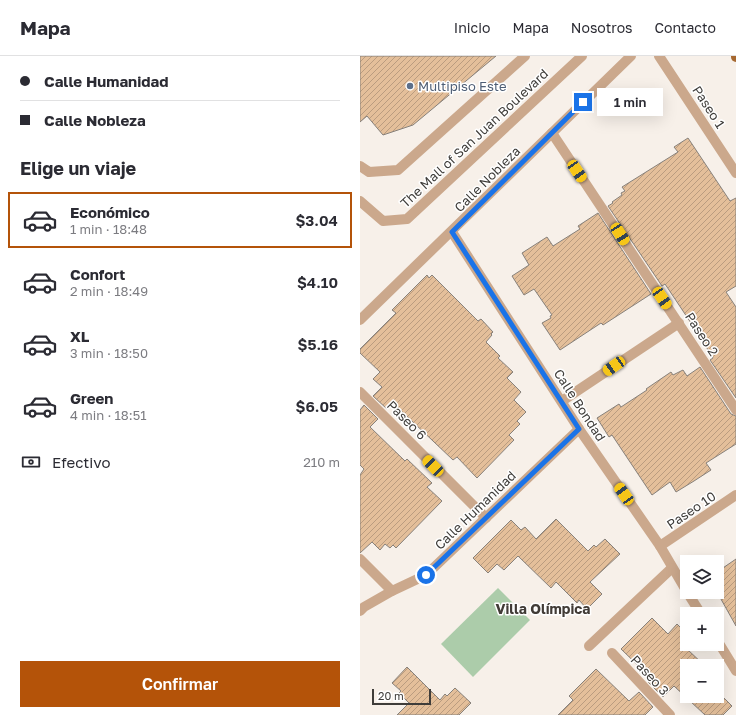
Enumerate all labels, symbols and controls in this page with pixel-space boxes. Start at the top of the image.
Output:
text: Mapa [20,16,71,39]
text: Inicio [454,19,490,36]
text: Mapa [512,19,549,36]
text: Nosotros [571,19,632,36]
text: Contacto [654,19,716,36]
street label: The Mall of San Juan Boulevard [397,65,551,211]
text: Calle Humanidad [44,72,168,90]
place label: Multipiso Este [418,78,507,94]
marker: Multipiso Este [405,81,415,91]
street label: Paseo 1 [689,83,729,131]
callout: 1 min [597,88,663,116]
route end [574,93,592,111]
text: 1 min [614,94,646,110]
text: Calle Nobleza [44,111,146,129]
street label: Calle Nobleza [451,143,523,215]
text: Elige un viaje [20,157,136,179]
car [565,158,589,184]
icon: car [22,202,58,238]
text: Económico [70,203,150,221]
text: $3.04 [295,211,338,229]
text: 1 min · 18:48 [70,221,147,237]
car [608,221,632,247]
icon: car [22,264,58,300]
text: Confort [70,265,125,283]
text: $4.10 [297,273,338,291]
text: 2 min · 18:49 [70,283,148,299]
car [650,285,674,311]
street label: Paseo 2 [682,309,722,359]
icon: car [22,326,58,362]
text: XL [70,327,89,345]
text: $5.16 [298,335,338,353]
text: 3 min · 18:50 [70,345,148,361]
car [601,354,627,378]
street label: Calle Bondad [551,366,609,444]
icon: car [22,388,58,424]
text: Green [70,389,113,407]
text: $6.05 [296,397,338,415]
street label: Paseo 6 [384,397,430,443]
text: 4 min · 18:51 [70,407,147,423]
icon: cash [20,451,42,473]
text: Efectivo [52,453,110,471]
car [420,453,446,479]
text: 210 m [303,454,340,470]
street label: Calle Humanidad [431,467,519,553]
car [612,481,636,507]
street label: Paseo 10 [663,488,719,532]
map controls [680,555,724,703]
button: layers [680,555,724,599]
route start [417,566,435,584]
district label: Villa Olímpica [496,600,590,617]
button: + [680,607,724,651]
street label: Paseo 3 [627,652,673,698]
button: − [680,659,724,703]
button: Confirmar [20,661,340,707]
scale bar [372,687,431,706]
text: 20 m [378,689,404,702]

